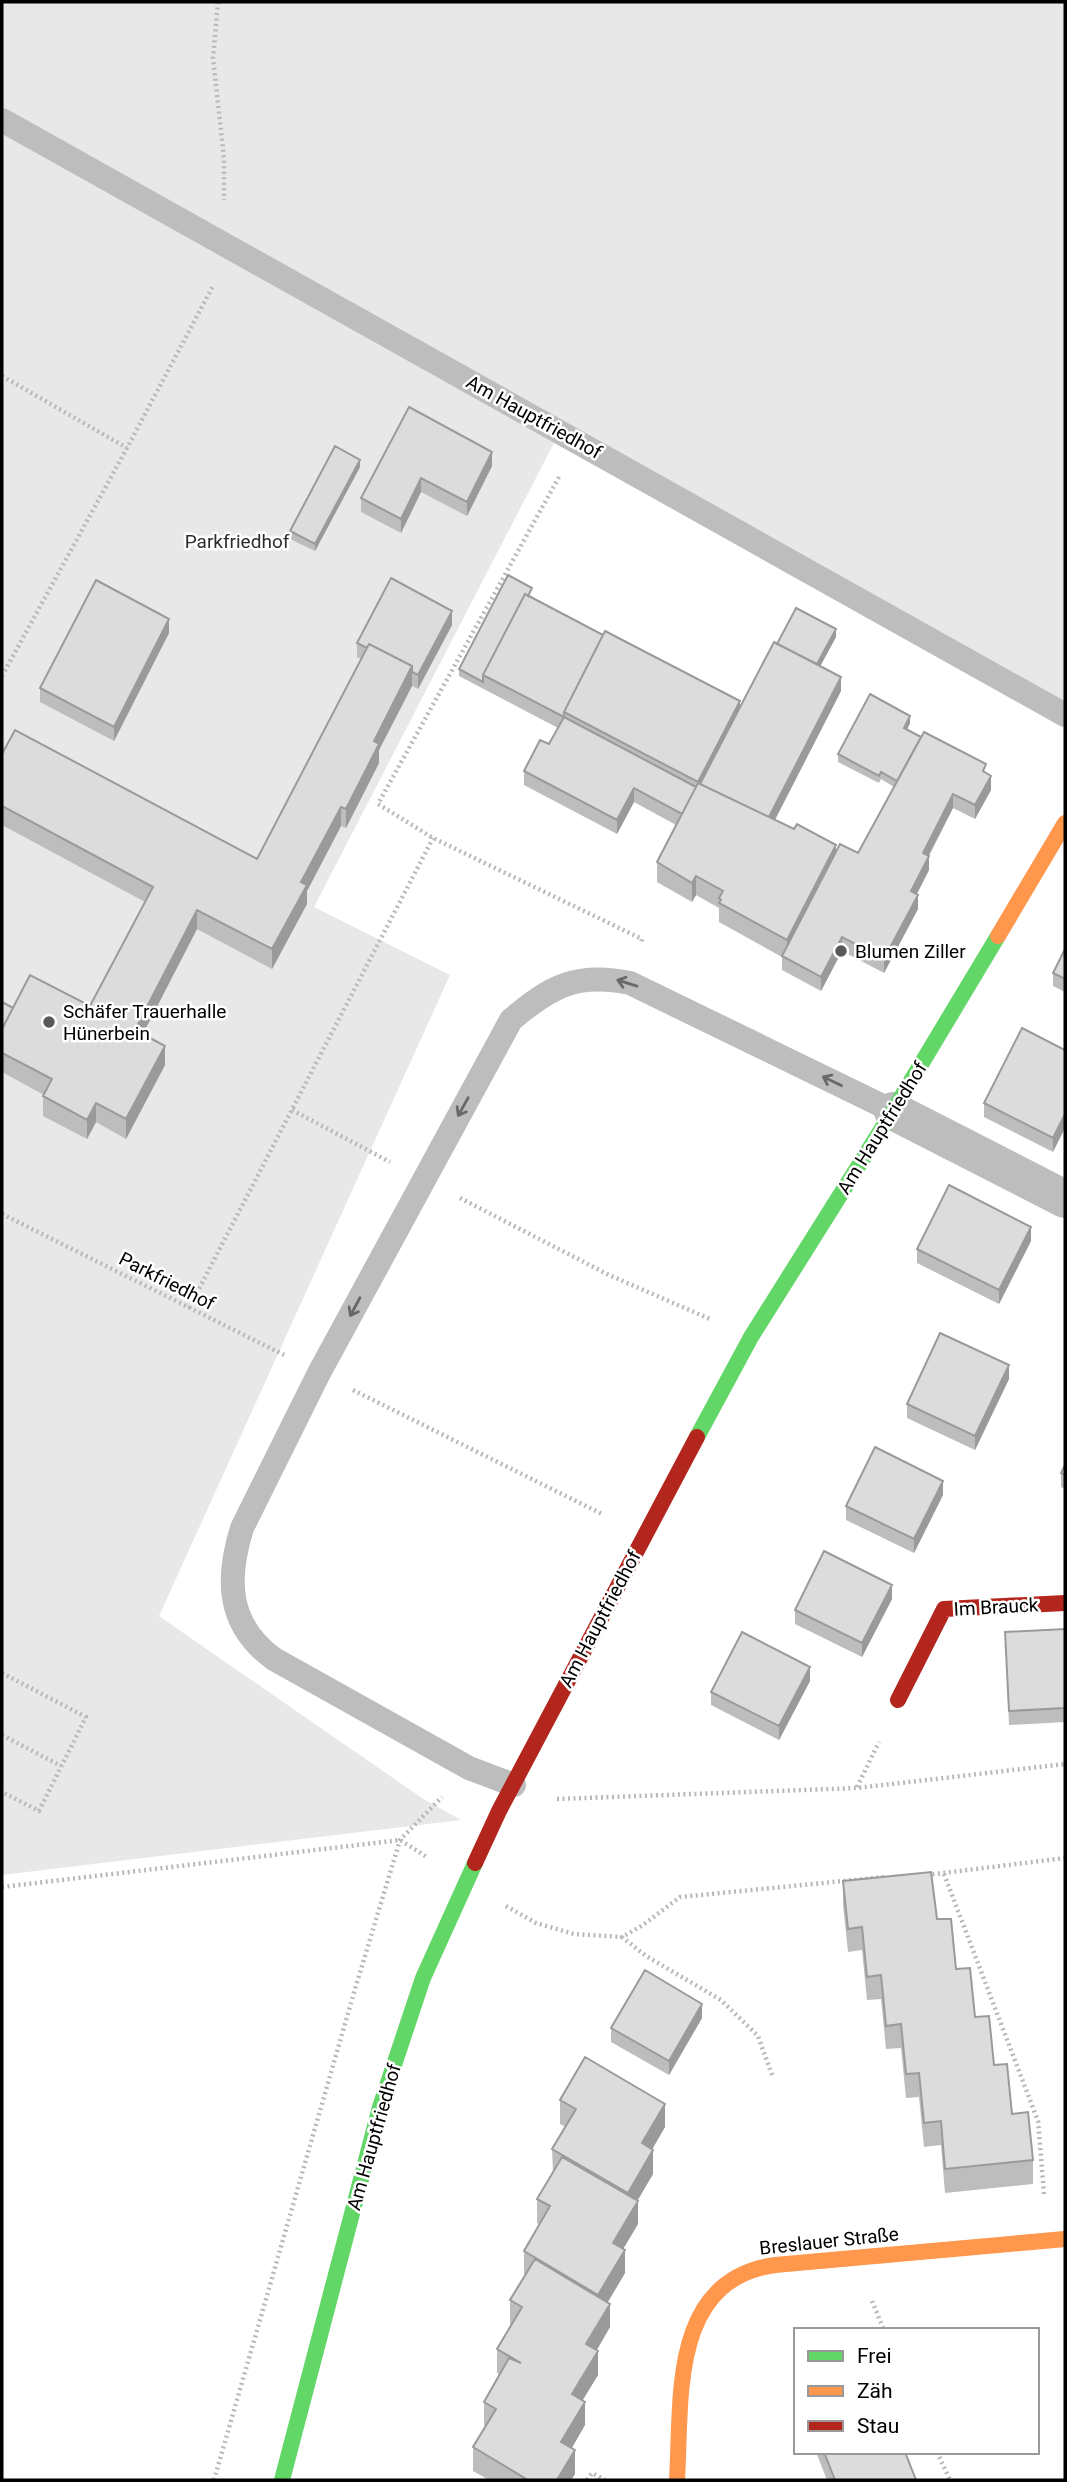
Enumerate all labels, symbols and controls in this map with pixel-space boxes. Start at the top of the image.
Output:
street label: Am Hauptfriedhof [462,370,606,464]
park label: Parkfriedhof [185,530,290,553]
place label: Blumen Ziller [855,940,966,963]
marker: Blumen Ziller [833,943,849,959]
one-way arrow [616,976,638,989]
place label: Schäfer Trauerhalle Hünerbein [63,1000,226,1045]
marker: Schäfer Trauerhalle Hünerbein [41,1014,57,1030]
street label: Am Hauptfriedhof [832,1057,932,1198]
one-way arrow [822,1074,843,1087]
one-way arrow [456,1096,469,1117]
street label: Parkfriedhof [115,1247,219,1315]
one-way arrow [347,1296,361,1317]
street label: Am Hauptfriedhof [554,1546,646,1691]
street label: Im Brauck [953,1593,1039,1621]
street label: Am Hauptfriedhof [342,2061,406,2213]
street label: Breslauer Straße [758,2222,900,2260]
legend [794,2328,1039,2454]
text: Frei [857,2344,892,2368]
text: Zäh [857,2379,893,2403]
text: Stau [857,2414,899,2438]

